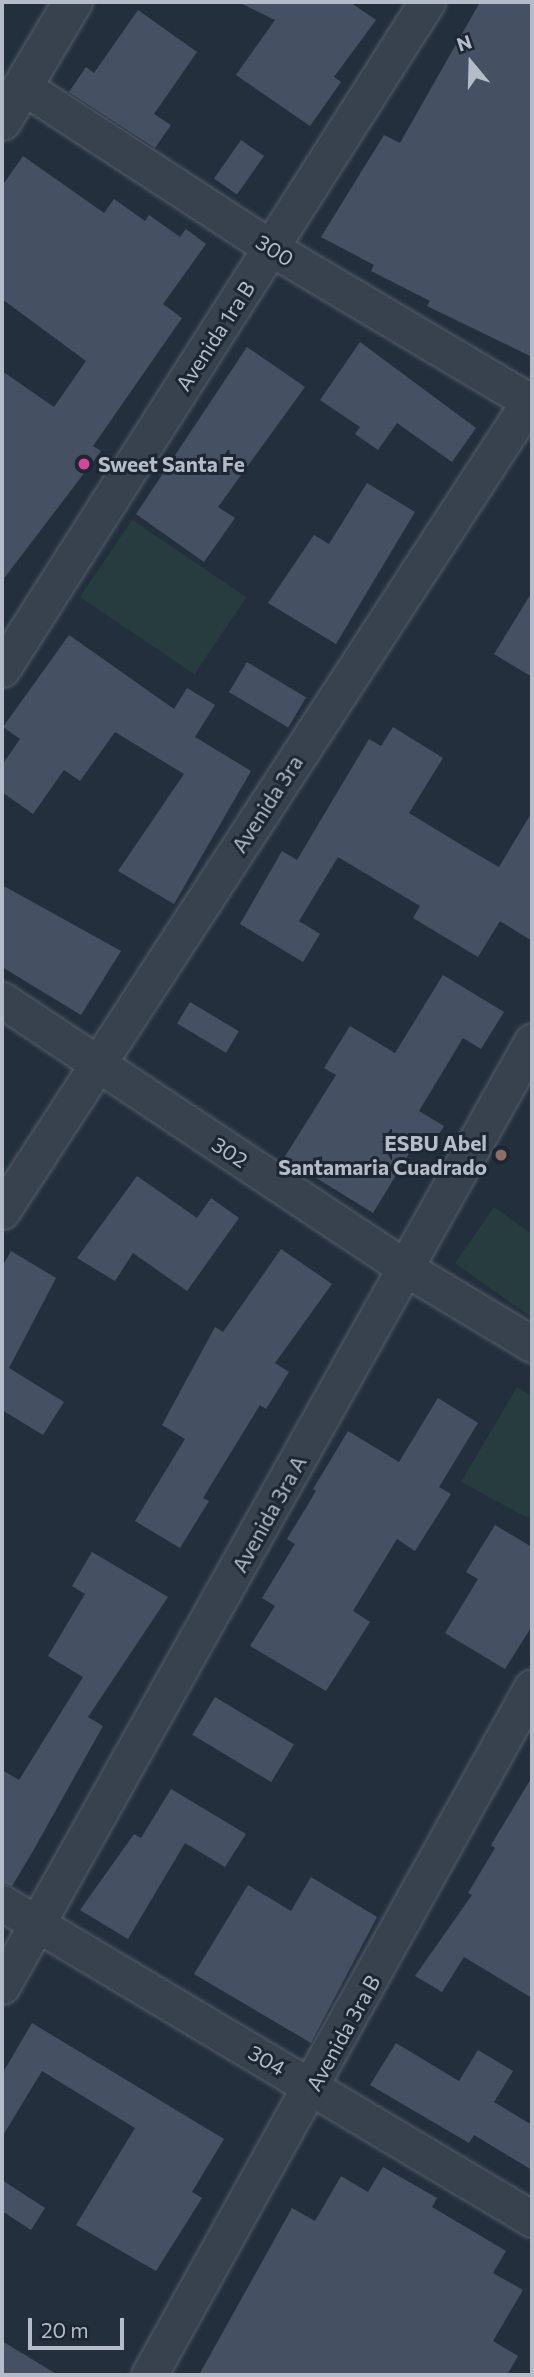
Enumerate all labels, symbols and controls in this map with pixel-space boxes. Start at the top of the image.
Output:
north arrow [436,28,506,98]
text: N [454,29,474,56]
street label: 300 [252,229,298,271]
street label: Avenida 1ra B [170,277,260,395]
place label: Sweet Santa Fe [98,451,245,477]
marker: Sweet Santa Fe [76,456,92,472]
street label: Avenida 3ra [226,751,308,857]
place label: ESBU Abel Santamaria Cuadrado [278,1130,487,1180]
street label: 302 [208,1131,252,1173]
marker: ESBU Abel Santamaria Cuadrado [493,1147,509,1163]
street label: Avenida 3ra A [227,1451,311,1577]
street label: Avenida 3ra B [301,1971,385,2095]
street label: 304 [244,2040,290,2080]
scale bar [32,2304,128,2348]
text: 20 m [41,2317,89,2342]

